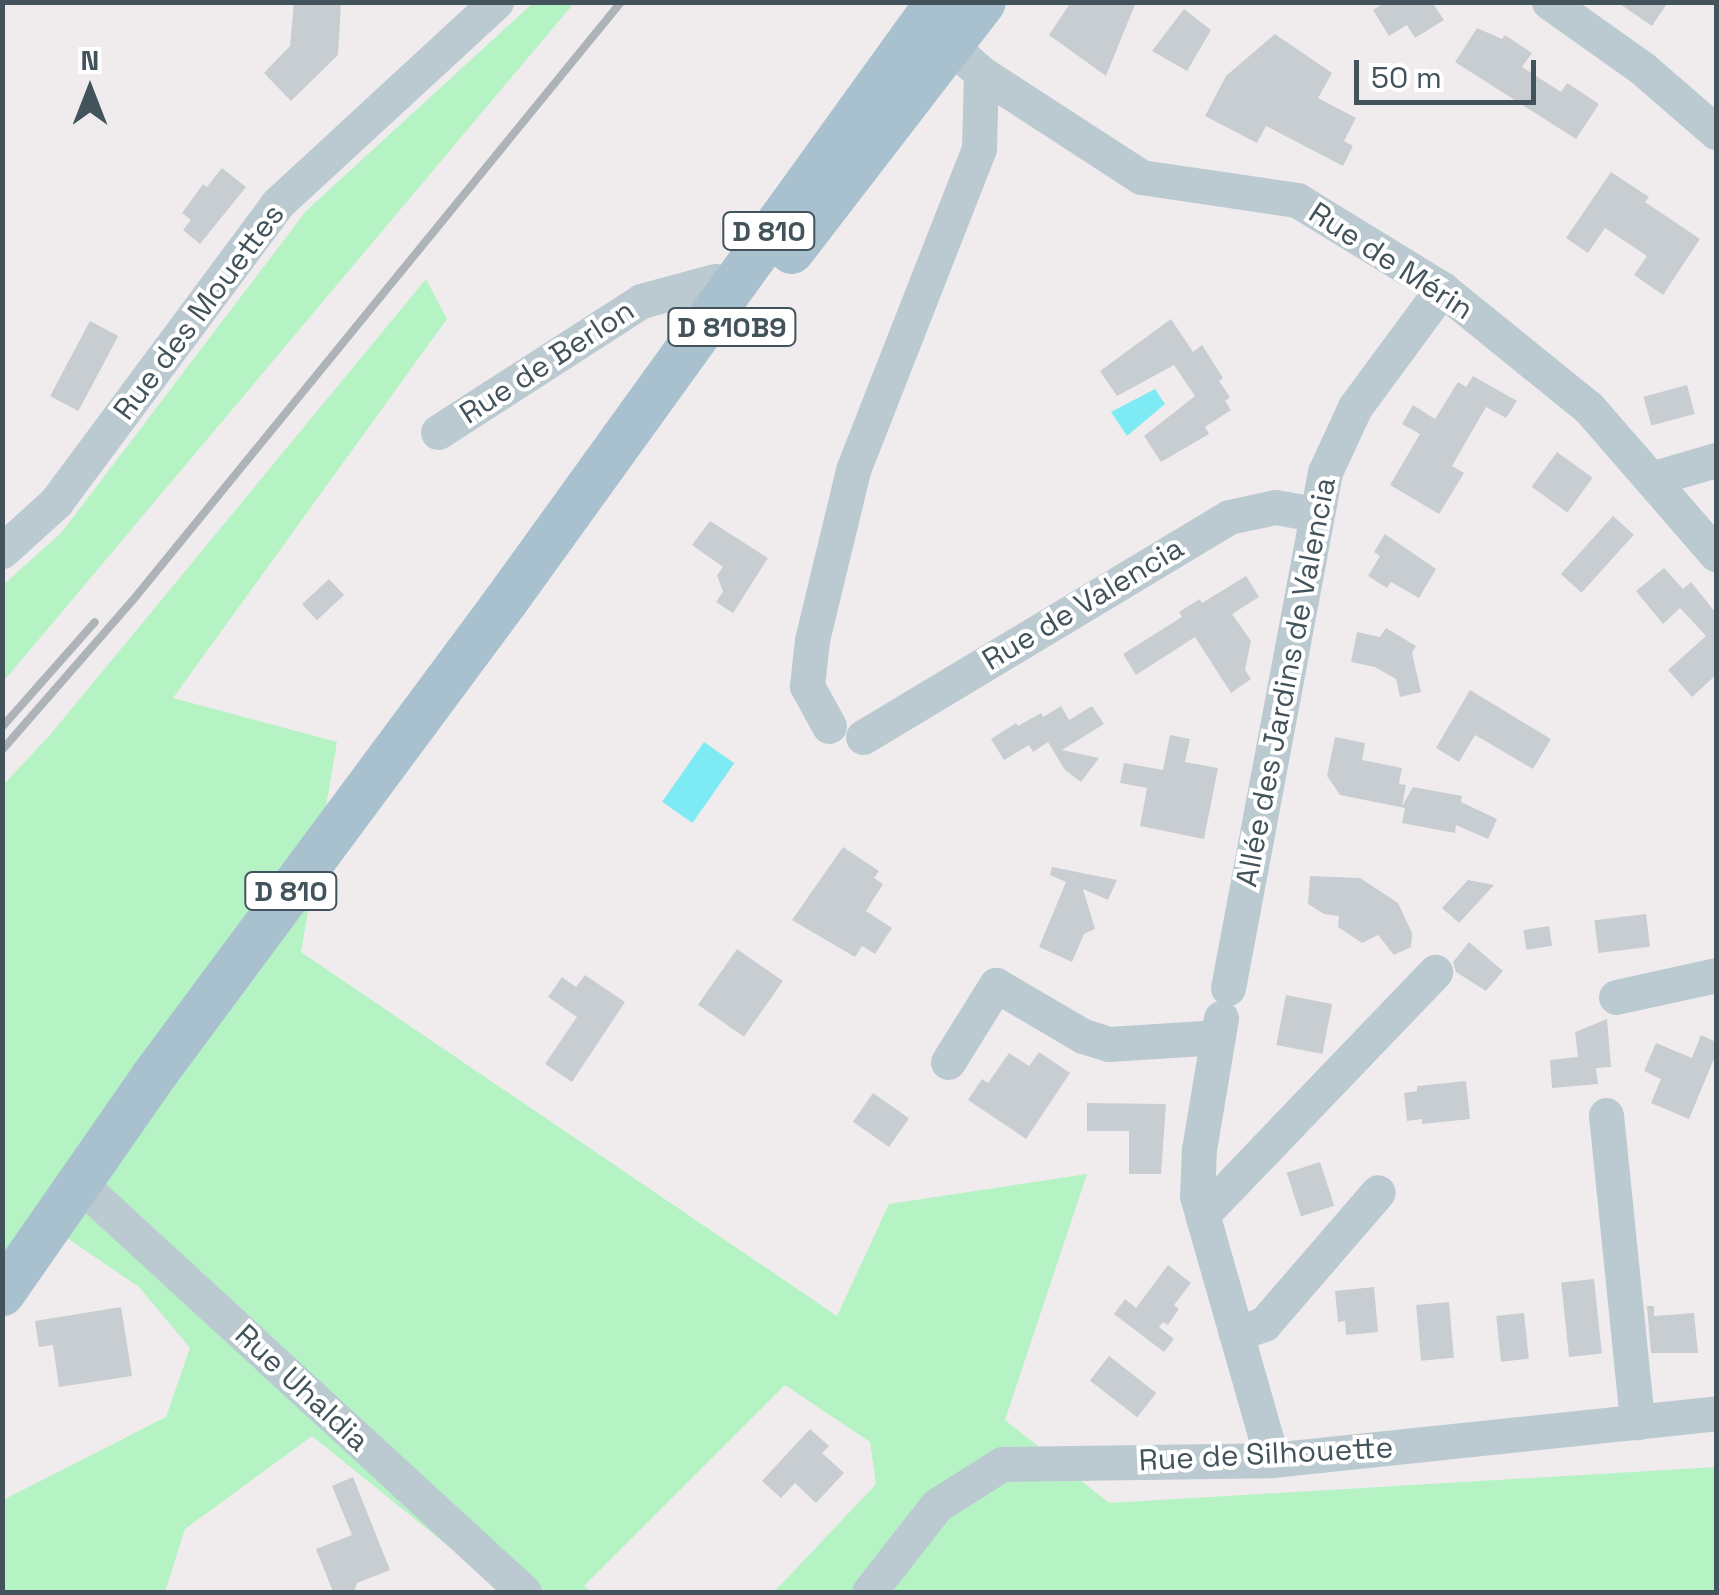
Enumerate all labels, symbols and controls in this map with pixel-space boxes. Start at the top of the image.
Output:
north arrow [40,40,140,140]
scale bar [1359,40,1542,102]
text: N [81,42,99,78]
text: 50 m [1371,58,1442,97]
street label: Rue de Mérin [1302,195,1480,327]
street label: Rue des Mouettes [106,197,292,427]
road number: D 810 [722,208,816,254]
street label: Rue de Berlon [453,292,641,432]
road number: D 810B9 [667,304,797,350]
street label: Allée des Jardins de Valencia [1229,474,1343,890]
street label: Rue de Valencia [976,530,1190,678]
road number: D 810 [244,868,338,914]
street label: Rue Uhaldia [228,1317,376,1459]
street label: Rue de Silhouette [1138,1429,1394,1479]

